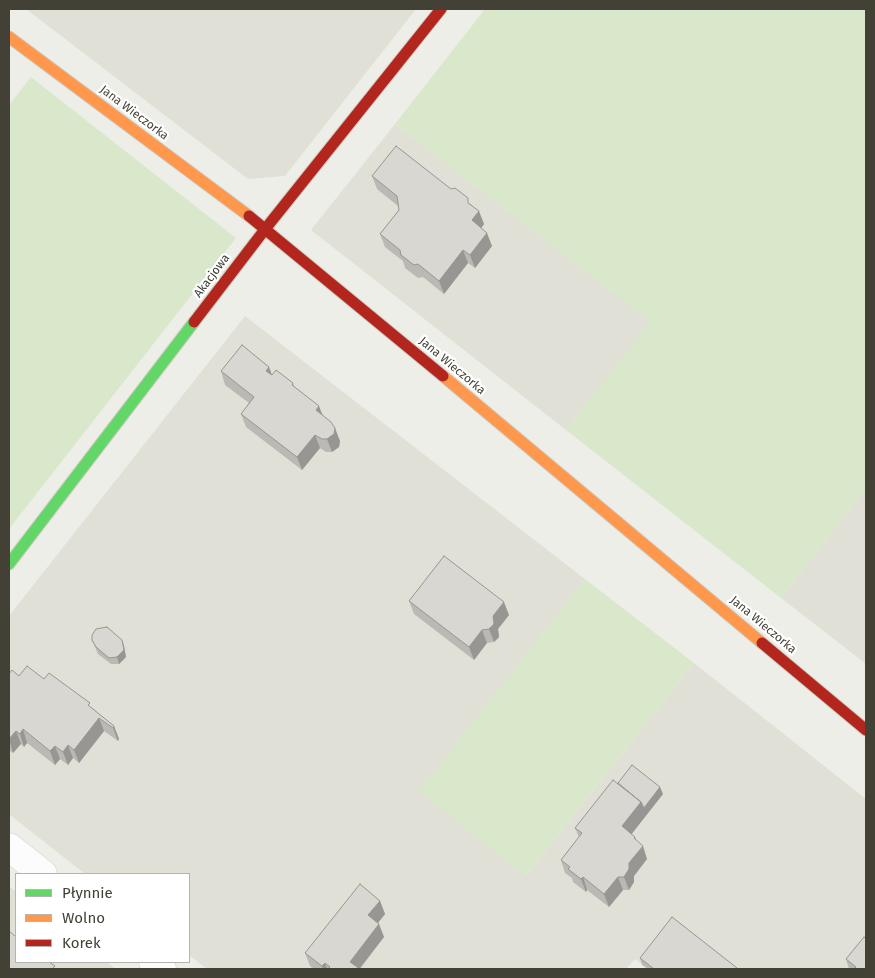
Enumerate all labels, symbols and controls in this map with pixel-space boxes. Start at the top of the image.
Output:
street label: Jana Wieczorka [97,83,171,143]
street label: Akacjowa [191,252,233,300]
street label: Jana Wieczorka [416,334,488,398]
street label: Jana Wieczorka [727,593,799,657]
legend [15,873,190,963]
text: Płynnie [62,884,113,902]
text: Wolno [62,909,105,927]
text: Korek [62,934,101,952]

